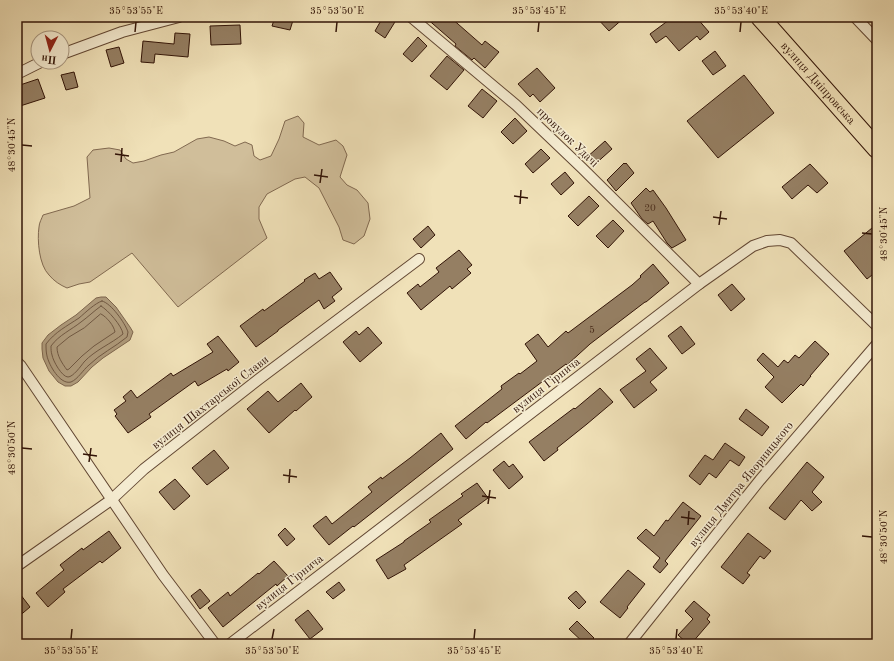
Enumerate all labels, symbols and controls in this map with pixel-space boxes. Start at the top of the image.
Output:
text: 35°53'55"E [109,6,163,16]
text: 35°53'50"E [310,6,364,16]
text: 35°53'45"E [512,6,566,16]
text: 35°53'40"E [714,6,768,16]
north arrow [30,30,70,70]
street label: вулиця Дніпровська [778,40,857,127]
text: Пн [41,52,57,65]
street label: провулок Удачі [534,105,601,170]
text: 48°30'45"N [7,117,17,172]
house number: 20 [644,203,656,213]
text: 48°30'45"N [879,206,889,261]
house number: 5 [589,325,595,335]
street label: вулиця Шахтарської Слави [150,354,271,452]
street label: вулиця Гірнича [510,355,583,416]
text: 48°30'50"N [7,420,17,475]
street label: вулиця Дмитра Яворницького [688,420,796,550]
text: 48°30'50"N [879,509,889,564]
street label: вулиця Гірнича [253,552,326,613]
text: 35°53'55"E [44,646,98,656]
text: 35°53'50"E [245,646,299,656]
text: 35°53'45"E [447,646,501,656]
text: 35°53'40"E [649,646,703,656]

